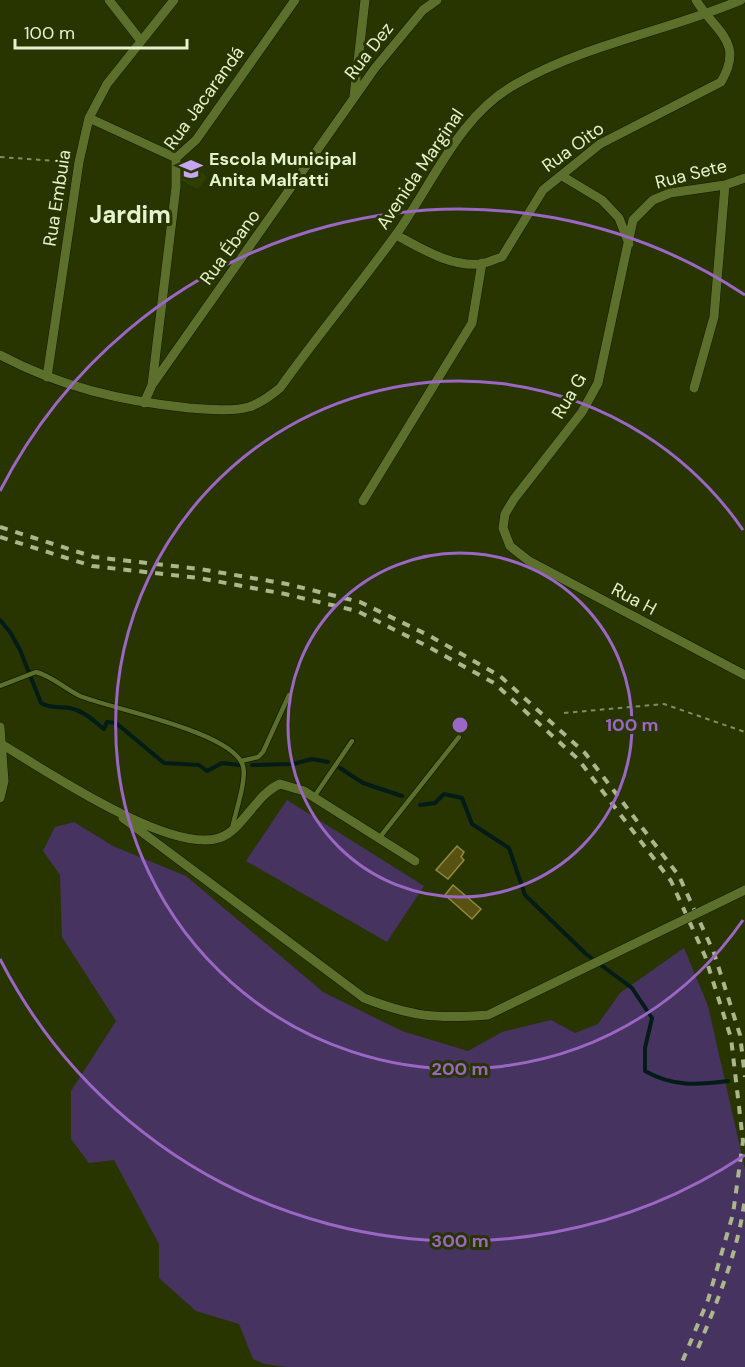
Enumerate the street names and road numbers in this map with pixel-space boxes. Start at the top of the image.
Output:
street label: Rua Dez [339,17,399,85]
street label: Rua Jacarandá [158,41,250,155]
street label: Avenida Marginal [371,104,469,234]
street label: Rua Oito [537,116,609,178]
street label: Rua Embuia [38,148,76,248]
street label: Rua Sete [653,154,729,194]
street label: Rua Ébano [194,204,266,290]
street label: Rua G [546,369,592,423]
street label: Rua H [607,577,661,621]

